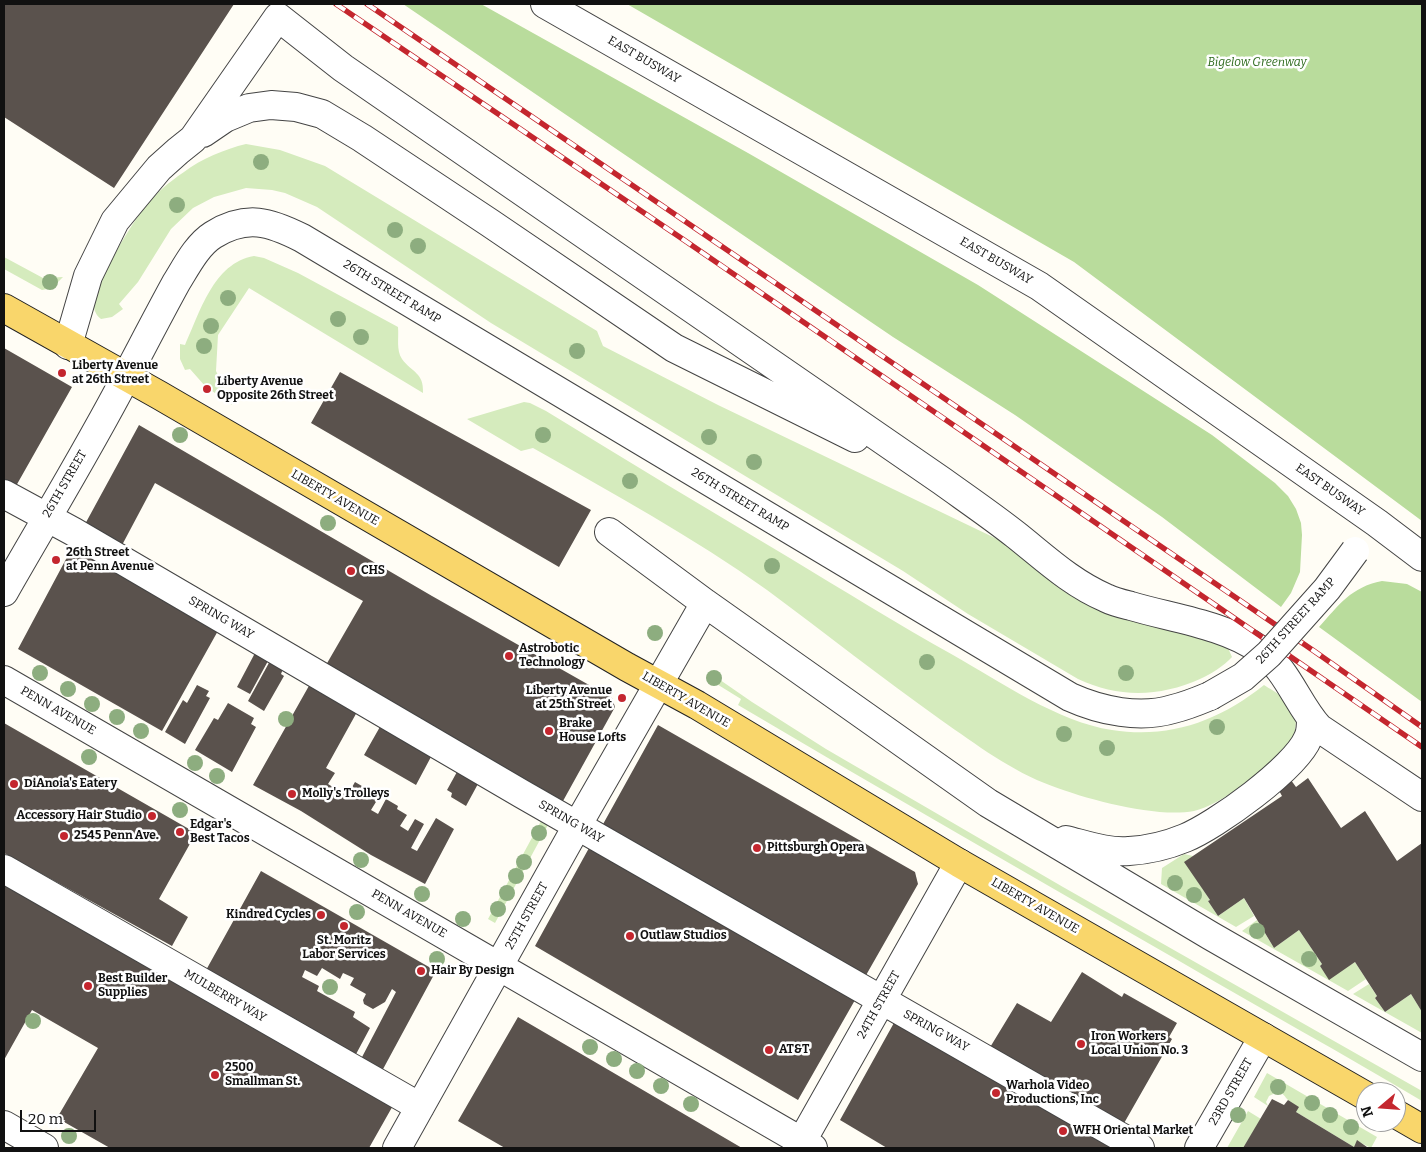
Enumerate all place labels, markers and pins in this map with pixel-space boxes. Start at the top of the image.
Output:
place label: Liberty Avenue at 26th Street [72,359,158,387]
marker: Liberty Avenue at 26th Street [56,367,68,379]
place label: Liberty Avenue Opposite 26th Street [217,375,334,403]
marker: Liberty Avenue Opposite 26th Street [201,383,213,395]
place label: 26th Street at Penn Avenue [66,546,154,574]
marker: 26th Street at Penn Avenue [50,554,62,566]
place label: CHS [361,564,385,578]
marker: CHS [345,565,357,577]
place label: Astrobotic Technology [519,642,585,670]
marker: Astrobotic Technology [503,650,515,662]
place label: Liberty Avenue at 25th Street [526,684,612,712]
marker: Liberty Avenue at 25th Street [616,692,628,704]
place label: Brake House Lofts [559,717,626,745]
marker: Brake House Lofts [543,725,555,737]
place label: DiAnoia's Eatery [24,777,117,791]
marker: DiAnoia's Eatery [8,778,20,790]
place label: Molly's Trolleys [302,787,389,801]
marker: Molly's Trolleys [286,788,298,800]
place label: Accessory Hair Studio [17,809,142,823]
marker: Accessory Hair Studio [146,810,158,822]
place label: Edgar's Best Tacos [190,818,250,846]
marker: Edgar's Best Tacos [174,826,186,838]
place label: 2545 Penn Ave. [74,829,159,843]
marker: 2545 Penn Ave. [58,830,70,842]
place label: Pittsburgh Opera [767,841,865,855]
marker: Pittsburgh Opera [751,842,763,854]
place label: Kindred Cycles [226,908,311,922]
marker: Kindred Cycles [315,909,327,921]
marker: St. Moritz Labor Services [338,920,350,932]
place label: Outlaw Studios [640,929,727,943]
marker: Outlaw Studios [624,930,636,942]
place label: St. Moritz Labor Services [302,934,386,962]
place label: Hair By Design [431,964,514,978]
marker: Hair By Design [415,965,427,977]
place label: Best Builder Supplies [98,972,167,1000]
marker: Best Builder Supplies [82,980,94,992]
place label: Iron Workers Local Union No. 3 [1091,1030,1188,1058]
marker: Iron Workers Local Union No. 3 [1075,1038,1087,1050]
place label: AT&T [779,1043,809,1057]
marker: AT&T [763,1044,775,1056]
place label: 2500 Smallman St. [225,1061,300,1089]
marker: 2500 Smallman St. [209,1069,221,1081]
place label: Warhola Video Productions, Inc [1006,1079,1099,1107]
marker: Warhola Video Productions, Inc [990,1087,1002,1099]
place label: WFH Oriental Market [1073,1124,1193,1138]
marker: WFH Oriental Market [1057,1125,1069,1137]

